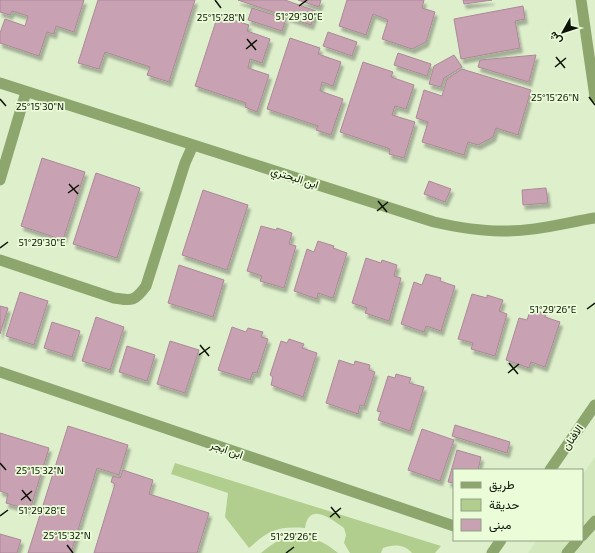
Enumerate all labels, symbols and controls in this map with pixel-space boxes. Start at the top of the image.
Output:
text: 51°29'30"E [275,10,323,22]
text: 25°15'28"N [197,11,245,23]
north arrow [543,12,583,52]
text: ش [546,29,565,48]
text: 25°15'26"N [531,91,579,103]
text: 25°15'30"N [16,100,64,112]
street label: ابن البحتري [268,163,320,195]
text: 51°29'30"E [18,236,66,248]
text: 51°29'26"E [530,303,577,315]
street label: الافنان [559,422,585,452]
street label: ابن ابجر [208,437,245,462]
text: 25°15'32"N [16,464,64,476]
legend [453,469,583,541]
text: طريق [489,477,515,493]
text: حديقة [489,497,519,512]
text: 51°29'28"E [18,504,66,516]
text: مبنى [489,517,511,533]
text: 25°15'32"N [43,529,91,541]
text: 51°29'26"E [271,530,318,542]

